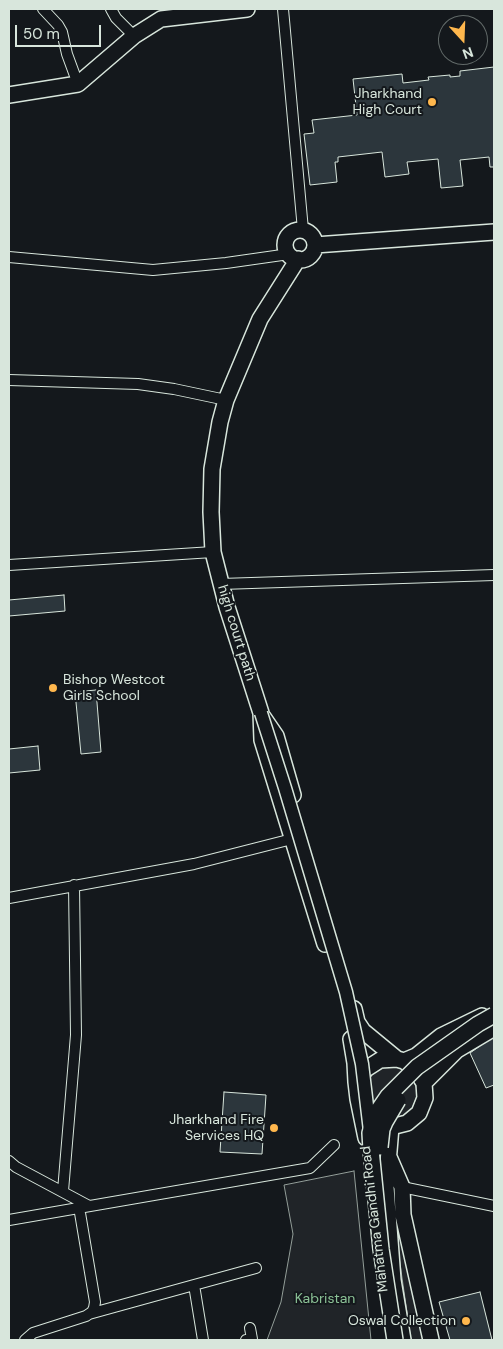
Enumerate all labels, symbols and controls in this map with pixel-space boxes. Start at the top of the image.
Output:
scale bar [18,15,104,47]
north arrow [438,15,488,65]
text: 50 m [23,24,60,44]
text: N [460,43,476,63]
place label: Jharkhand High Court [352,86,422,118]
marker: Jharkhand High Court [426,96,438,108]
street label: high court path [213,583,259,683]
place label: Bishop Westcot Girls School [63,672,165,704]
marker: Bishop Westcot Girls School [47,682,59,694]
place label: Jharkhand Fire Services HQ [169,1112,264,1144]
marker: Jharkhand Fire Services HQ [268,1122,280,1134]
street label: Mahatma Gandhi Road [358,1145,392,1293]
park label: Kabristan [295,1291,355,1307]
place label: Oswal Collection [348,1313,456,1329]
marker: Oswal Collection [460,1315,472,1327]

